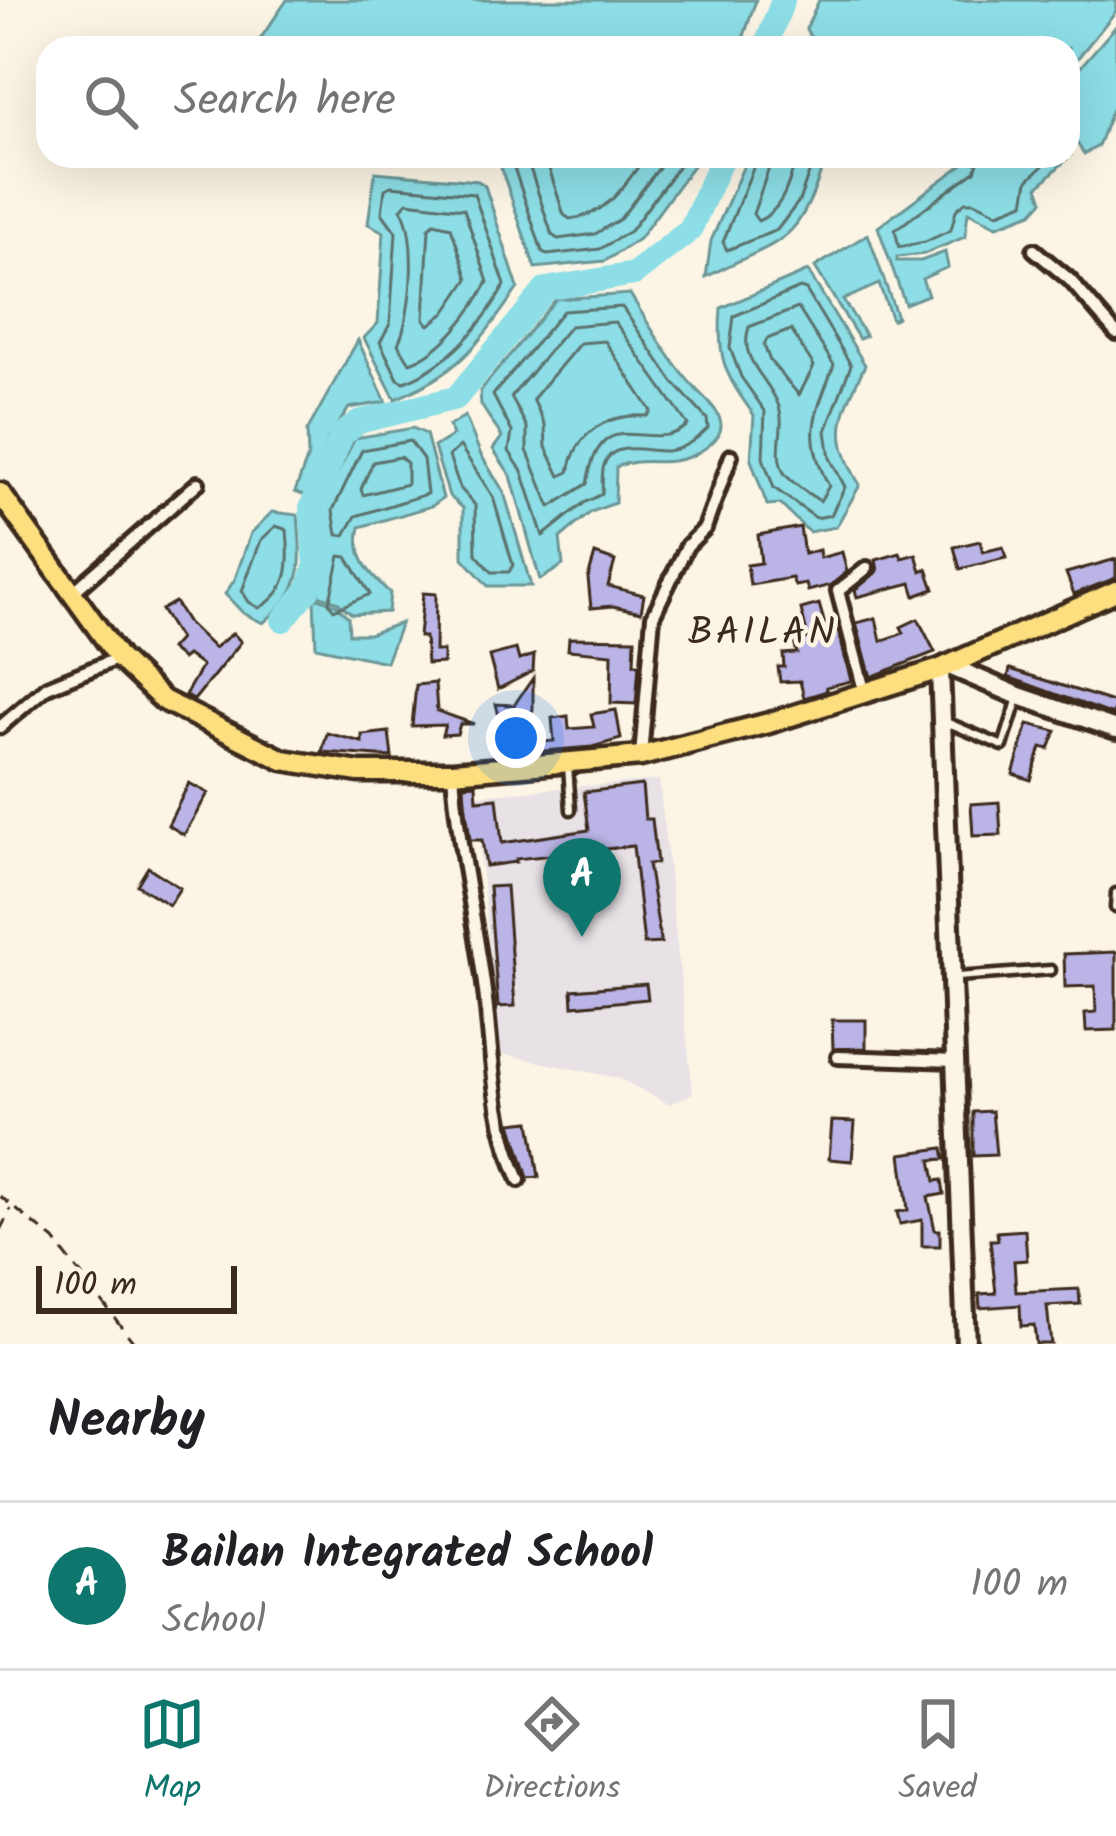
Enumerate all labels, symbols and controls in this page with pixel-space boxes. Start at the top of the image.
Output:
search box [36,36,1080,168]
text: Search here [174,66,396,138]
icon: search [78,69,144,135]
district label: BAILAN [688,603,838,665]
your location [486,708,546,768]
pin: A [543,838,621,937]
scale bar [36,1260,237,1313]
text: 100 m [54,1260,137,1313]
text: Nearby [48,1382,205,1463]
text: Bailan Integrated School [162,1519,653,1591]
text: A [75,1555,99,1617]
text: 100 m [970,1555,1068,1617]
text: School [162,1591,266,1653]
tab: Map [139,1691,205,1816]
tab: Directions [483,1691,620,1816]
tab: Saved [899,1691,977,1816]

